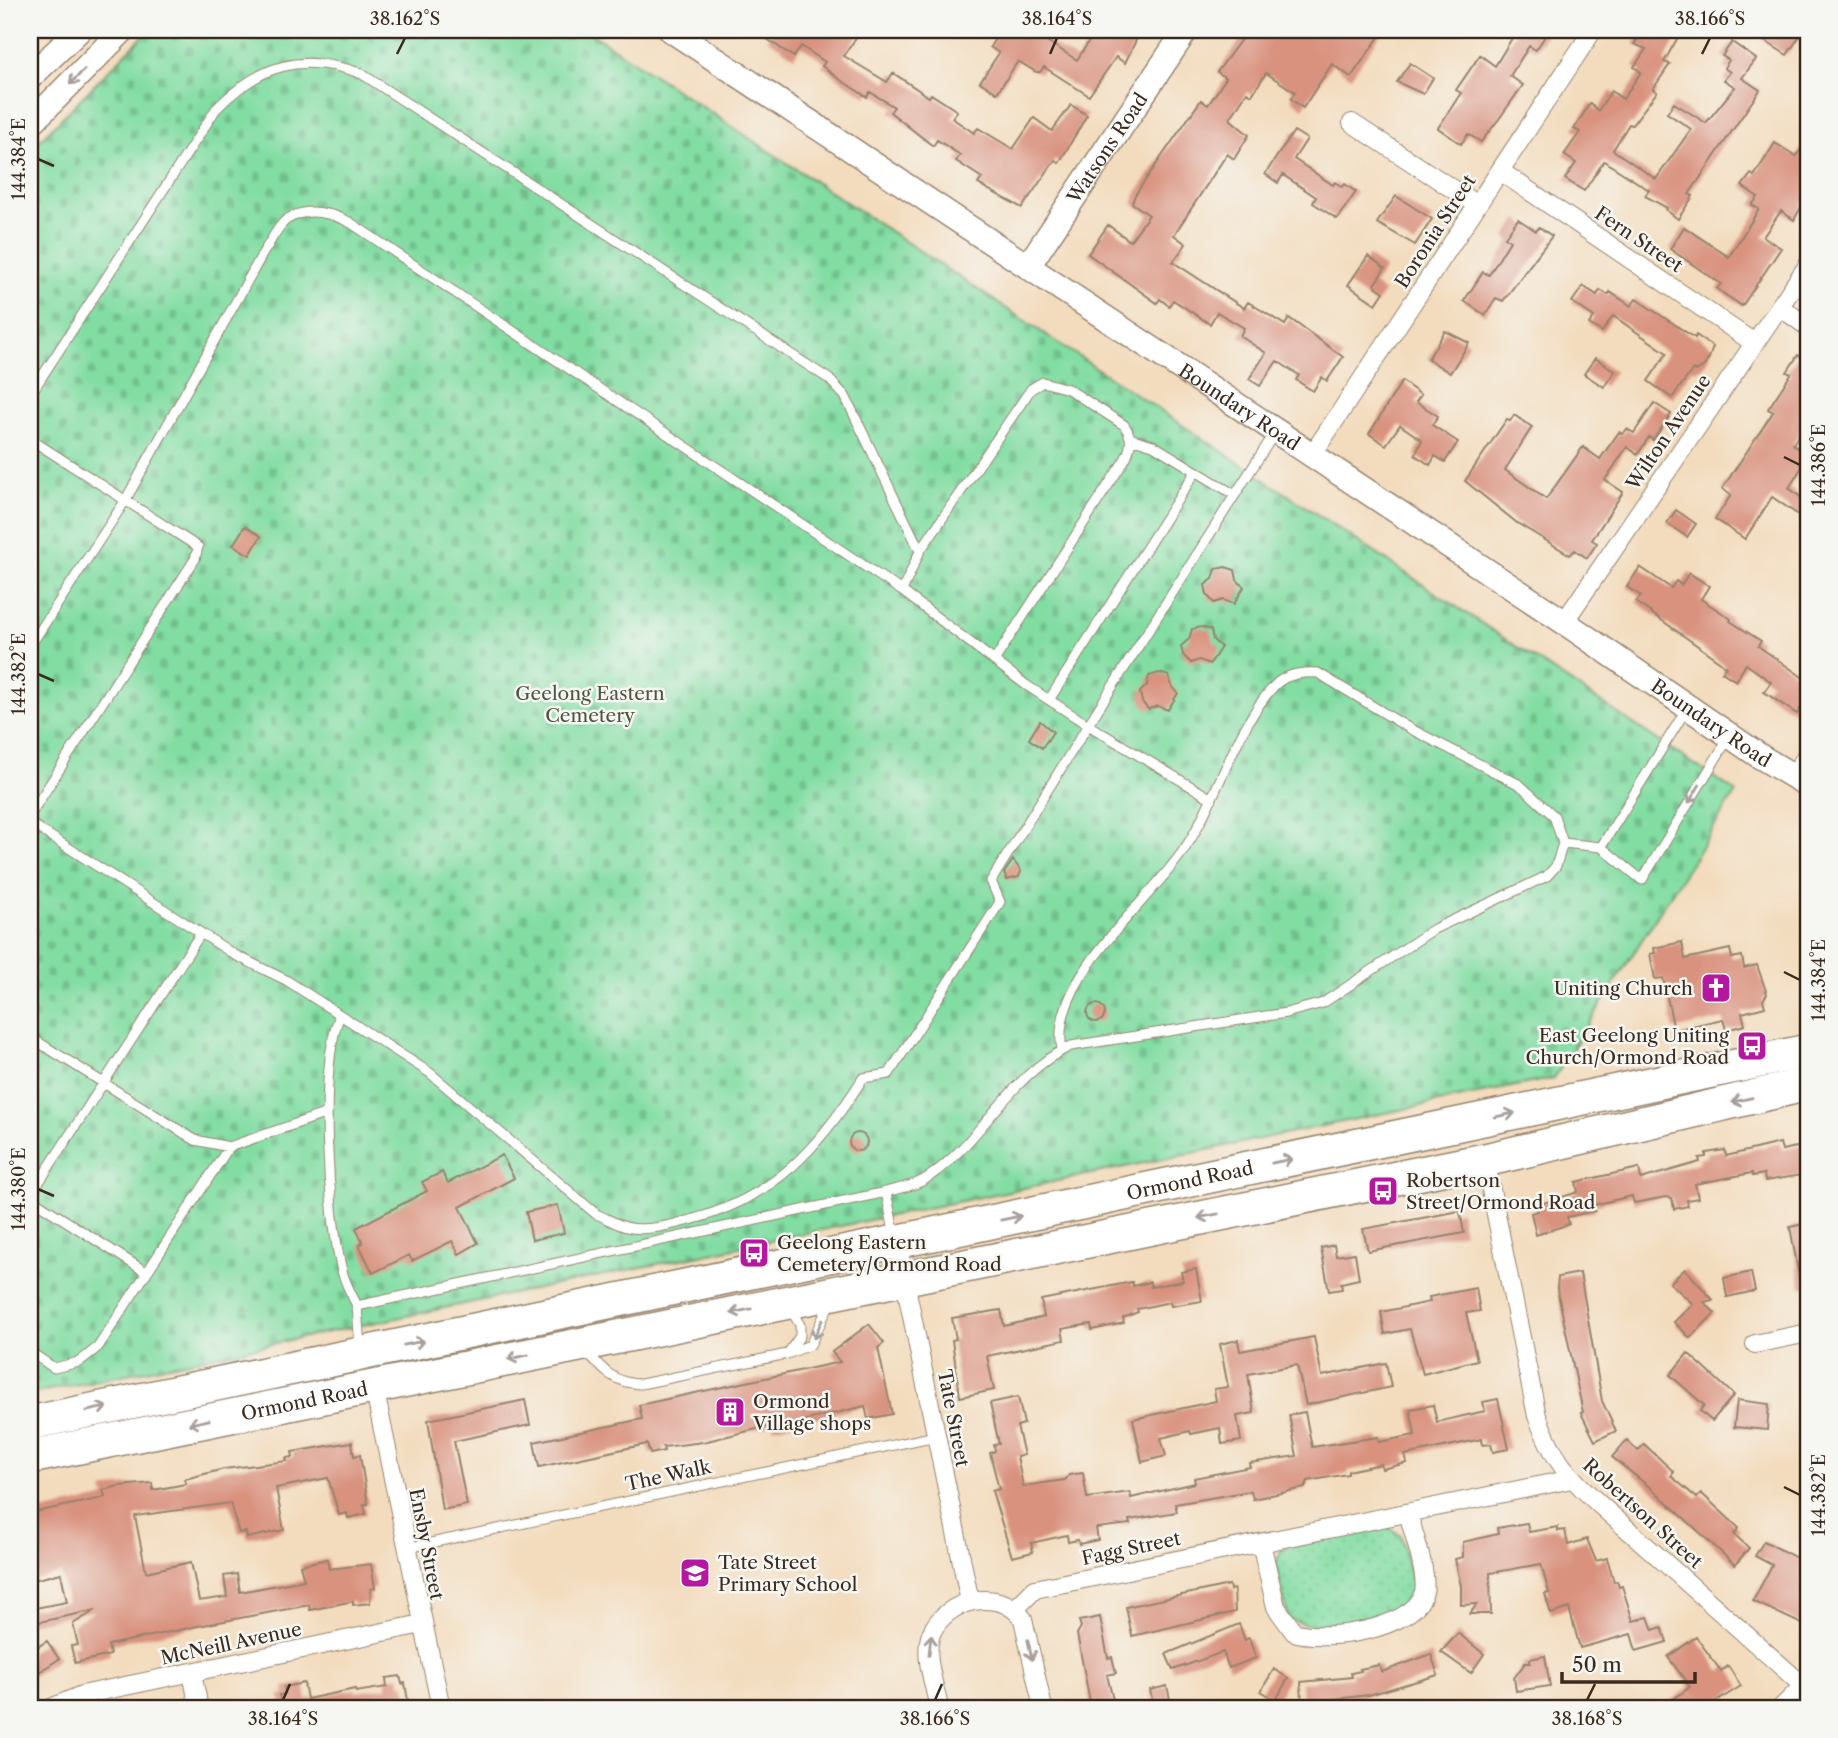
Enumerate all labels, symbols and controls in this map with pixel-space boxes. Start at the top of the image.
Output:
text: 38.162°S [370,8,440,30]
text: 38.164°S [1022,8,1092,30]
text: 38.166°S [1675,8,1745,30]
one-way arrow [68,68,85,85]
street label: Watsons Road [1062,88,1153,209]
text: 144.384°E [8,118,30,200]
street label: Boronia Street [1390,170,1481,292]
street label: Fern Street [1590,202,1687,277]
street label: Boundary Road [1174,359,1304,456]
street label: Wilton Avenue [1621,370,1716,495]
text: 144.386°E [1808,424,1830,506]
text: 144.382°E [8,633,30,715]
street label: Boundary Road [1647,674,1776,773]
park label: Geelong Eastern Cemetery [515,682,665,727]
one-way arrow [1687,784,1701,804]
text: 144.384°E [1808,939,1830,1021]
church icon: Uniting Church [1699,971,1733,1005]
place label: Uniting Church [1554,977,1693,1000]
place label: East Geelong Uniting Church/Ormond Road [1526,1024,1730,1069]
bus stop icon: East Geelong Uniting Church/Ormond Road [1735,1029,1769,1063]
one-way arrow [1731,1094,1754,1107]
one-way arrow [1493,1107,1516,1121]
text: 144.380°E [8,1147,30,1231]
one-way arrow [1270,1154,1293,1168]
street label: Ormond Road [1125,1156,1256,1205]
place label: Robertson Street/Ormond Road [1406,1169,1596,1214]
bus stop icon: Robertson Street/Ormond Road [1366,1174,1400,1208]
one-way arrow [1197,1209,1220,1223]
one-way arrow [999,1210,1022,1224]
place label: Geelong Eastern Cemetery/Ormond Road [777,1231,1002,1276]
bus stop icon: Geelong Eastern Cemetery/Ormond Road [737,1236,771,1270]
one-way arrow [730,1304,753,1318]
one-way arrow [811,1318,824,1339]
one-way arrow [402,1335,425,1349]
one-way arrow [507,1350,530,1364]
street label: Tate Street [933,1367,974,1469]
street label: Ormond Road [239,1377,370,1426]
place label: Ormond Village shops [752,1390,871,1435]
building icon: Ormond Village shops [713,1395,747,1429]
one-way arrow [85,1401,108,1415]
one-way arrow [188,1416,211,1430]
street label: Robertson Street [1578,1454,1707,1573]
text: 144.382°E [1808,1454,1830,1536]
street label: The Walk [623,1455,714,1496]
street label: Ensby Street [404,1486,449,1602]
street label: Fagg Street [1080,1527,1183,1570]
place label: Tate Street Primary School [718,1551,858,1596]
school or university icon: Tate Street Primary School [678,1556,712,1590]
street label: McNeill Avenue [159,1617,304,1670]
one-way arrow [924,1634,937,1657]
one-way arrow [1023,1638,1037,1661]
scale bar [1562,1640,1694,1684]
text: 50 m [1572,1652,1622,1677]
text: 38.164°S [248,1708,318,1730]
text: 38.166°S [900,1708,970,1730]
text: 38.168°S [1552,1708,1622,1730]

